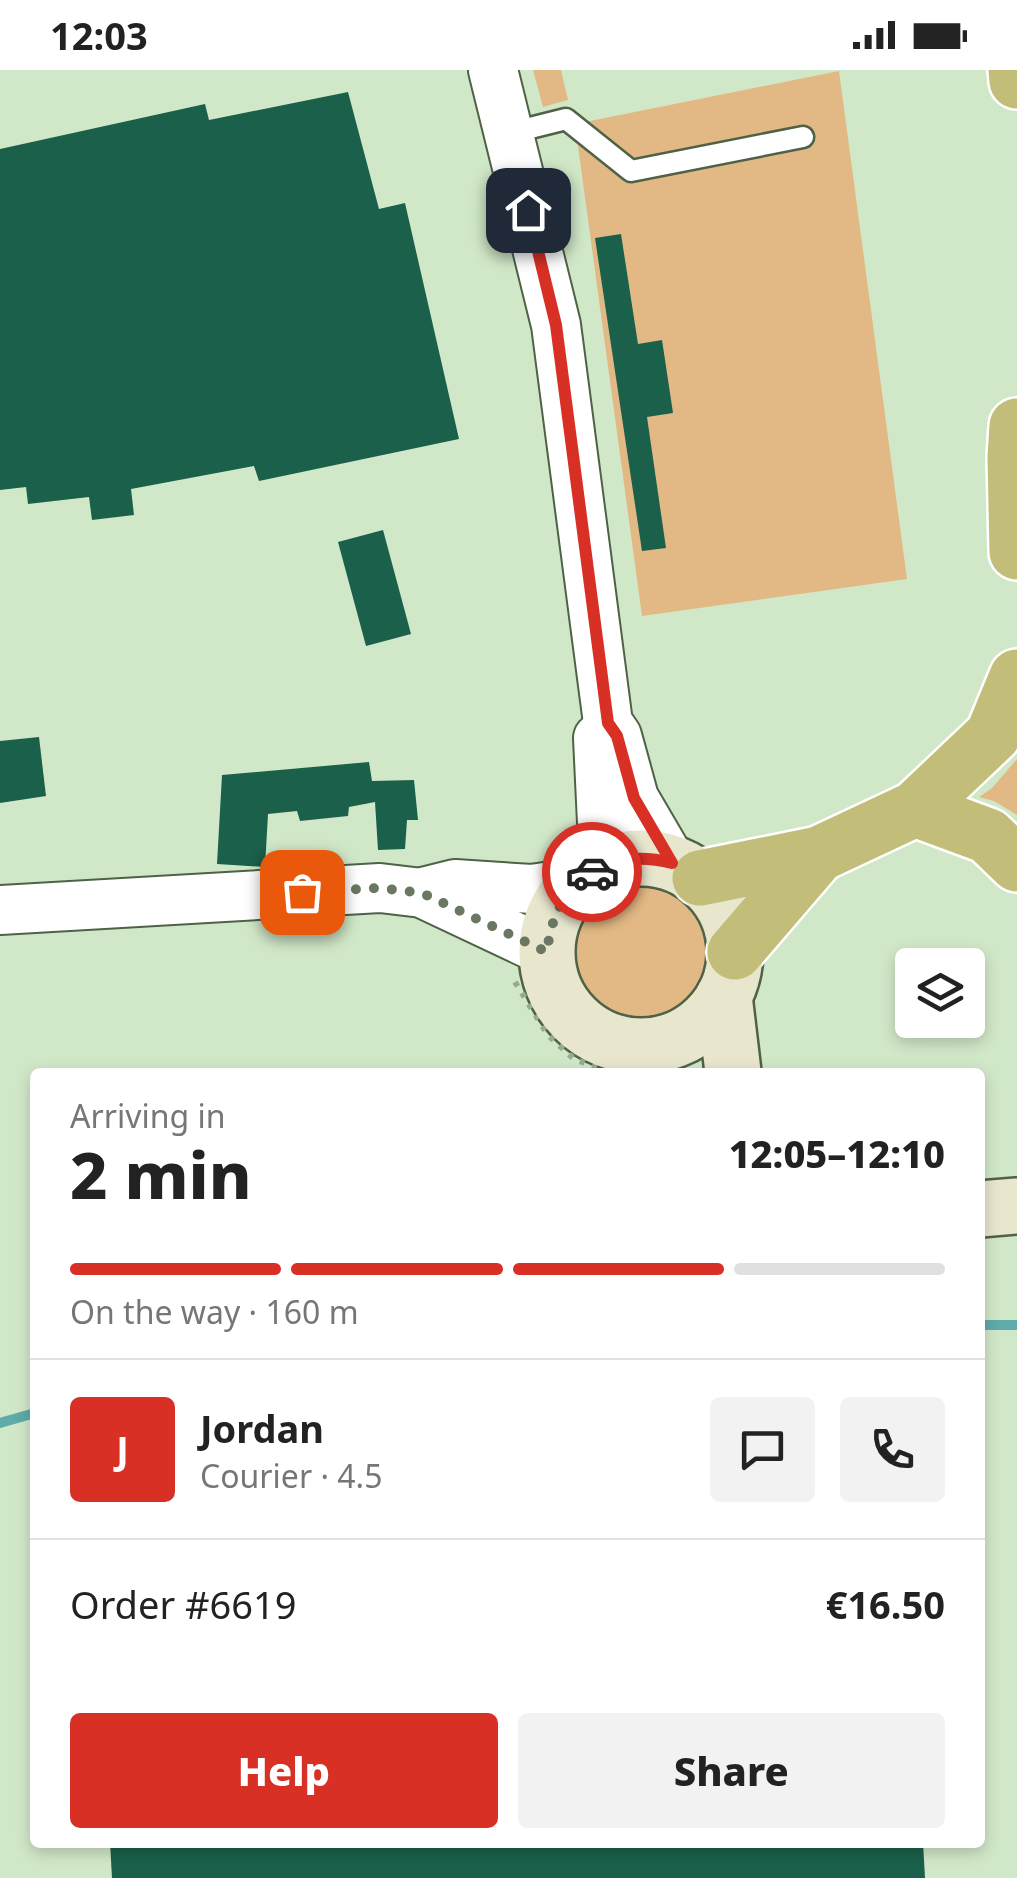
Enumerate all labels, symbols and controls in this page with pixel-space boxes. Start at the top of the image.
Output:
text: 12:03 [50,9,148,61]
pin [486,168,571,253]
icon: home [501,183,556,238]
courier [542,822,642,922]
icon: car [565,845,620,900]
pin [260,850,345,935]
icon: bag [275,865,330,920]
map controls [895,948,985,1038]
button: layers [895,948,985,1038]
text: Arriving in [70,1094,225,1137]
text: 12:05–12:10 [729,1127,945,1179]
text: 2 min [70,1130,252,1218]
text: On the way · 160 m [70,1290,359,1333]
button: chat [710,1397,815,1502]
button: phone [840,1397,945,1502]
text: Jordan [200,1402,324,1454]
text: J [116,1423,129,1475]
text: Courier · 4.5 [200,1454,383,1497]
text: Order #6619 [70,1578,296,1630]
text: €16.50 [826,1578,945,1630]
button: Help [70,1713,498,1828]
button: Share [518,1713,945,1828]

